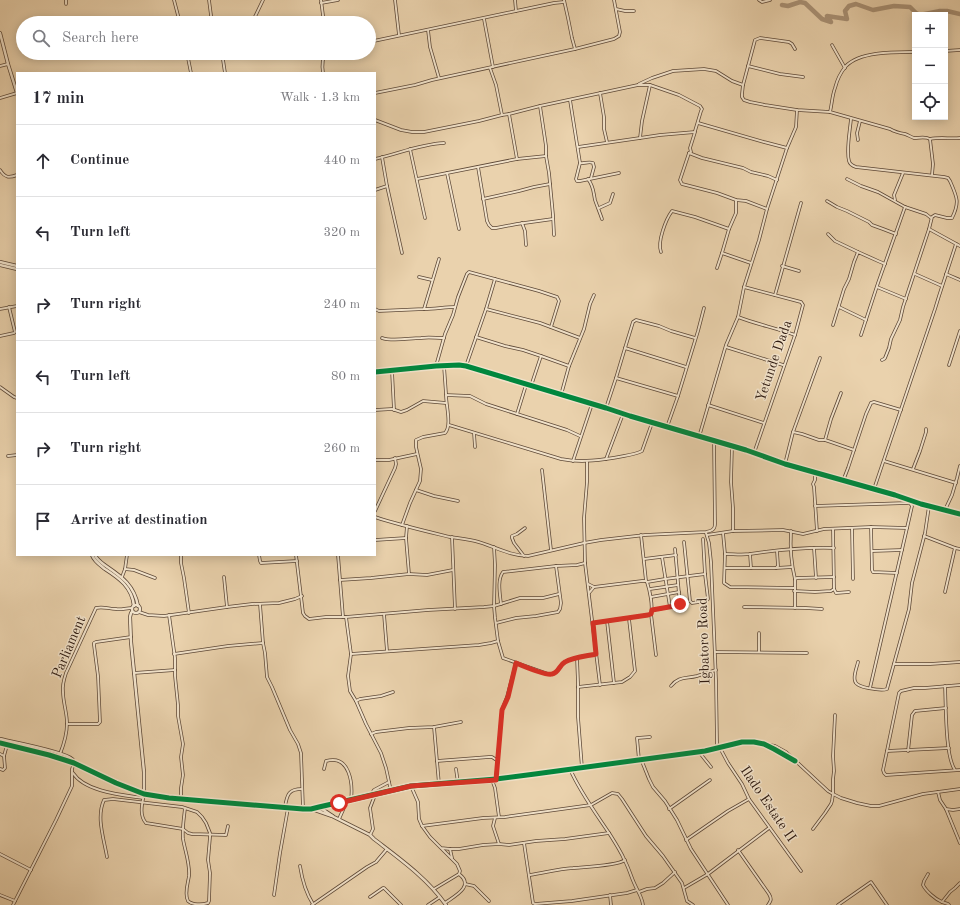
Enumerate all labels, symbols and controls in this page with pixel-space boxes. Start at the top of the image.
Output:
map controls [912,12,948,120]
button: + [912,12,948,48]
search box [16,16,376,60]
icon: search [30,27,52,49]
text: Search here [62,31,139,46]
button: − [912,48,948,84]
button: locate [912,84,948,120]
text: 17 min [32,90,85,107]
text: Walk · 1.3 km [280,91,360,104]
icon: ahead [32,150,54,172]
text: Continue [70,153,129,168]
text: 440 m [323,154,360,167]
icon: left [32,222,54,244]
text: Turn left [70,225,130,240]
text: 320 m [323,226,360,239]
icon: right [32,294,54,316]
text: Turn right [70,297,141,312]
text: 240 m [323,298,360,311]
street label: Yetunde Dada [753,318,795,404]
icon: left [32,366,54,388]
text: Turn left [70,369,130,384]
text: 80 m [331,370,360,383]
icon: right [32,438,54,460]
text: Turn right [70,441,141,456]
text: 260 m [323,442,360,455]
icon: arrive [32,510,54,532]
text: Arrive at destination [70,513,208,528]
route end [671,595,689,613]
street label: Igbatoro Road [695,597,713,685]
street label: Parliament [50,614,88,680]
street label: Ilado Estate II [738,764,798,844]
route start [330,794,348,812]

